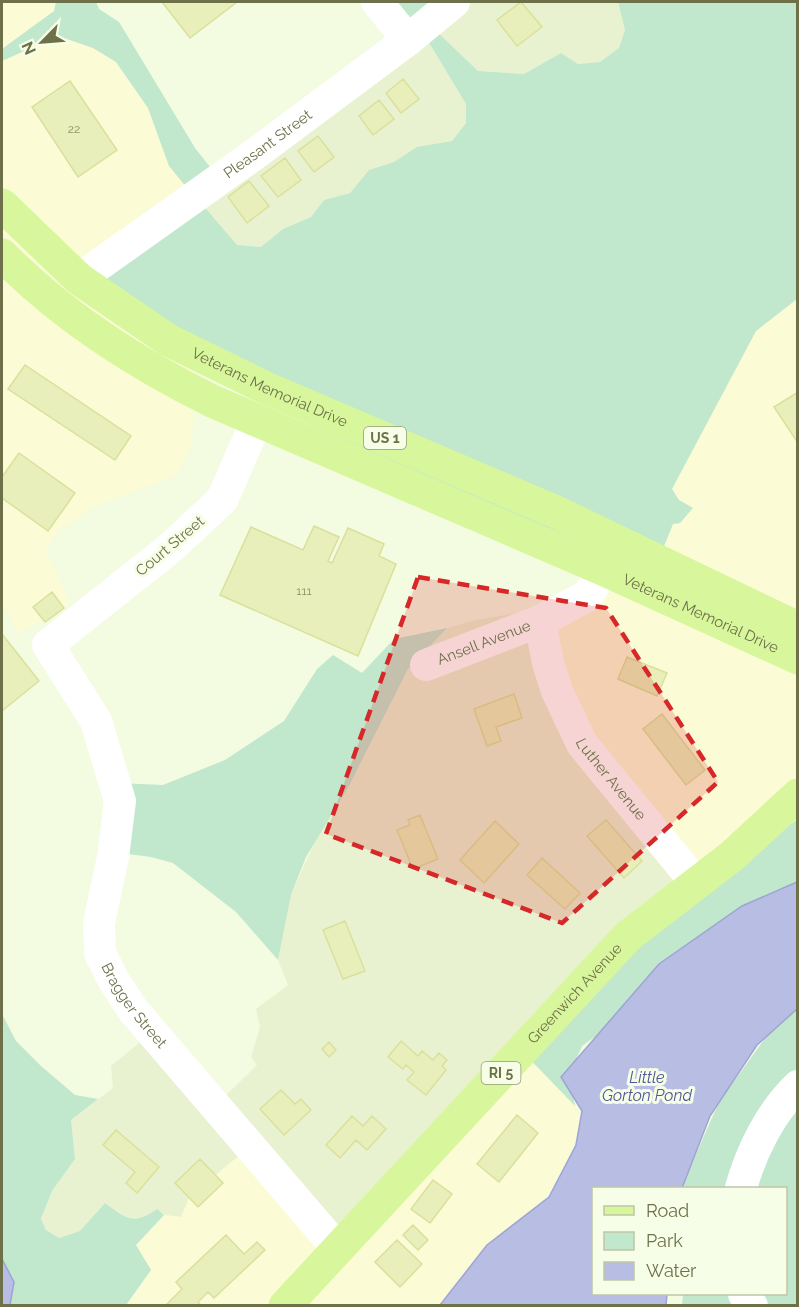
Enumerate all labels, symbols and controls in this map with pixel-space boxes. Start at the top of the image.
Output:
north arrow [12,12,72,72]
text: N [18,39,40,58]
street label: Pleasant Street [220,106,315,182]
house number: 22 [68,122,80,136]
street label: Veterans Memorial Drive [189,344,351,431]
road number: US 1 [364,427,406,449]
street label: Court Street [132,512,208,580]
street label: Veterans Memorial Drive [620,570,782,657]
house number: 111 [296,584,312,598]
street label: Ansell Avenue [435,616,533,669]
street label: Luther Avenue [572,735,650,824]
street label: Greenwich Avenue [524,939,626,1048]
street label: Bragger Street [97,960,171,1052]
road number: RI 5 [482,1062,520,1084]
water label: Little Gorton Pond [602,1068,692,1105]
legend [592,1187,787,1295]
text: Road [646,1200,689,1221]
text: Park [646,1230,683,1251]
text: Water [646,1260,697,1281]

